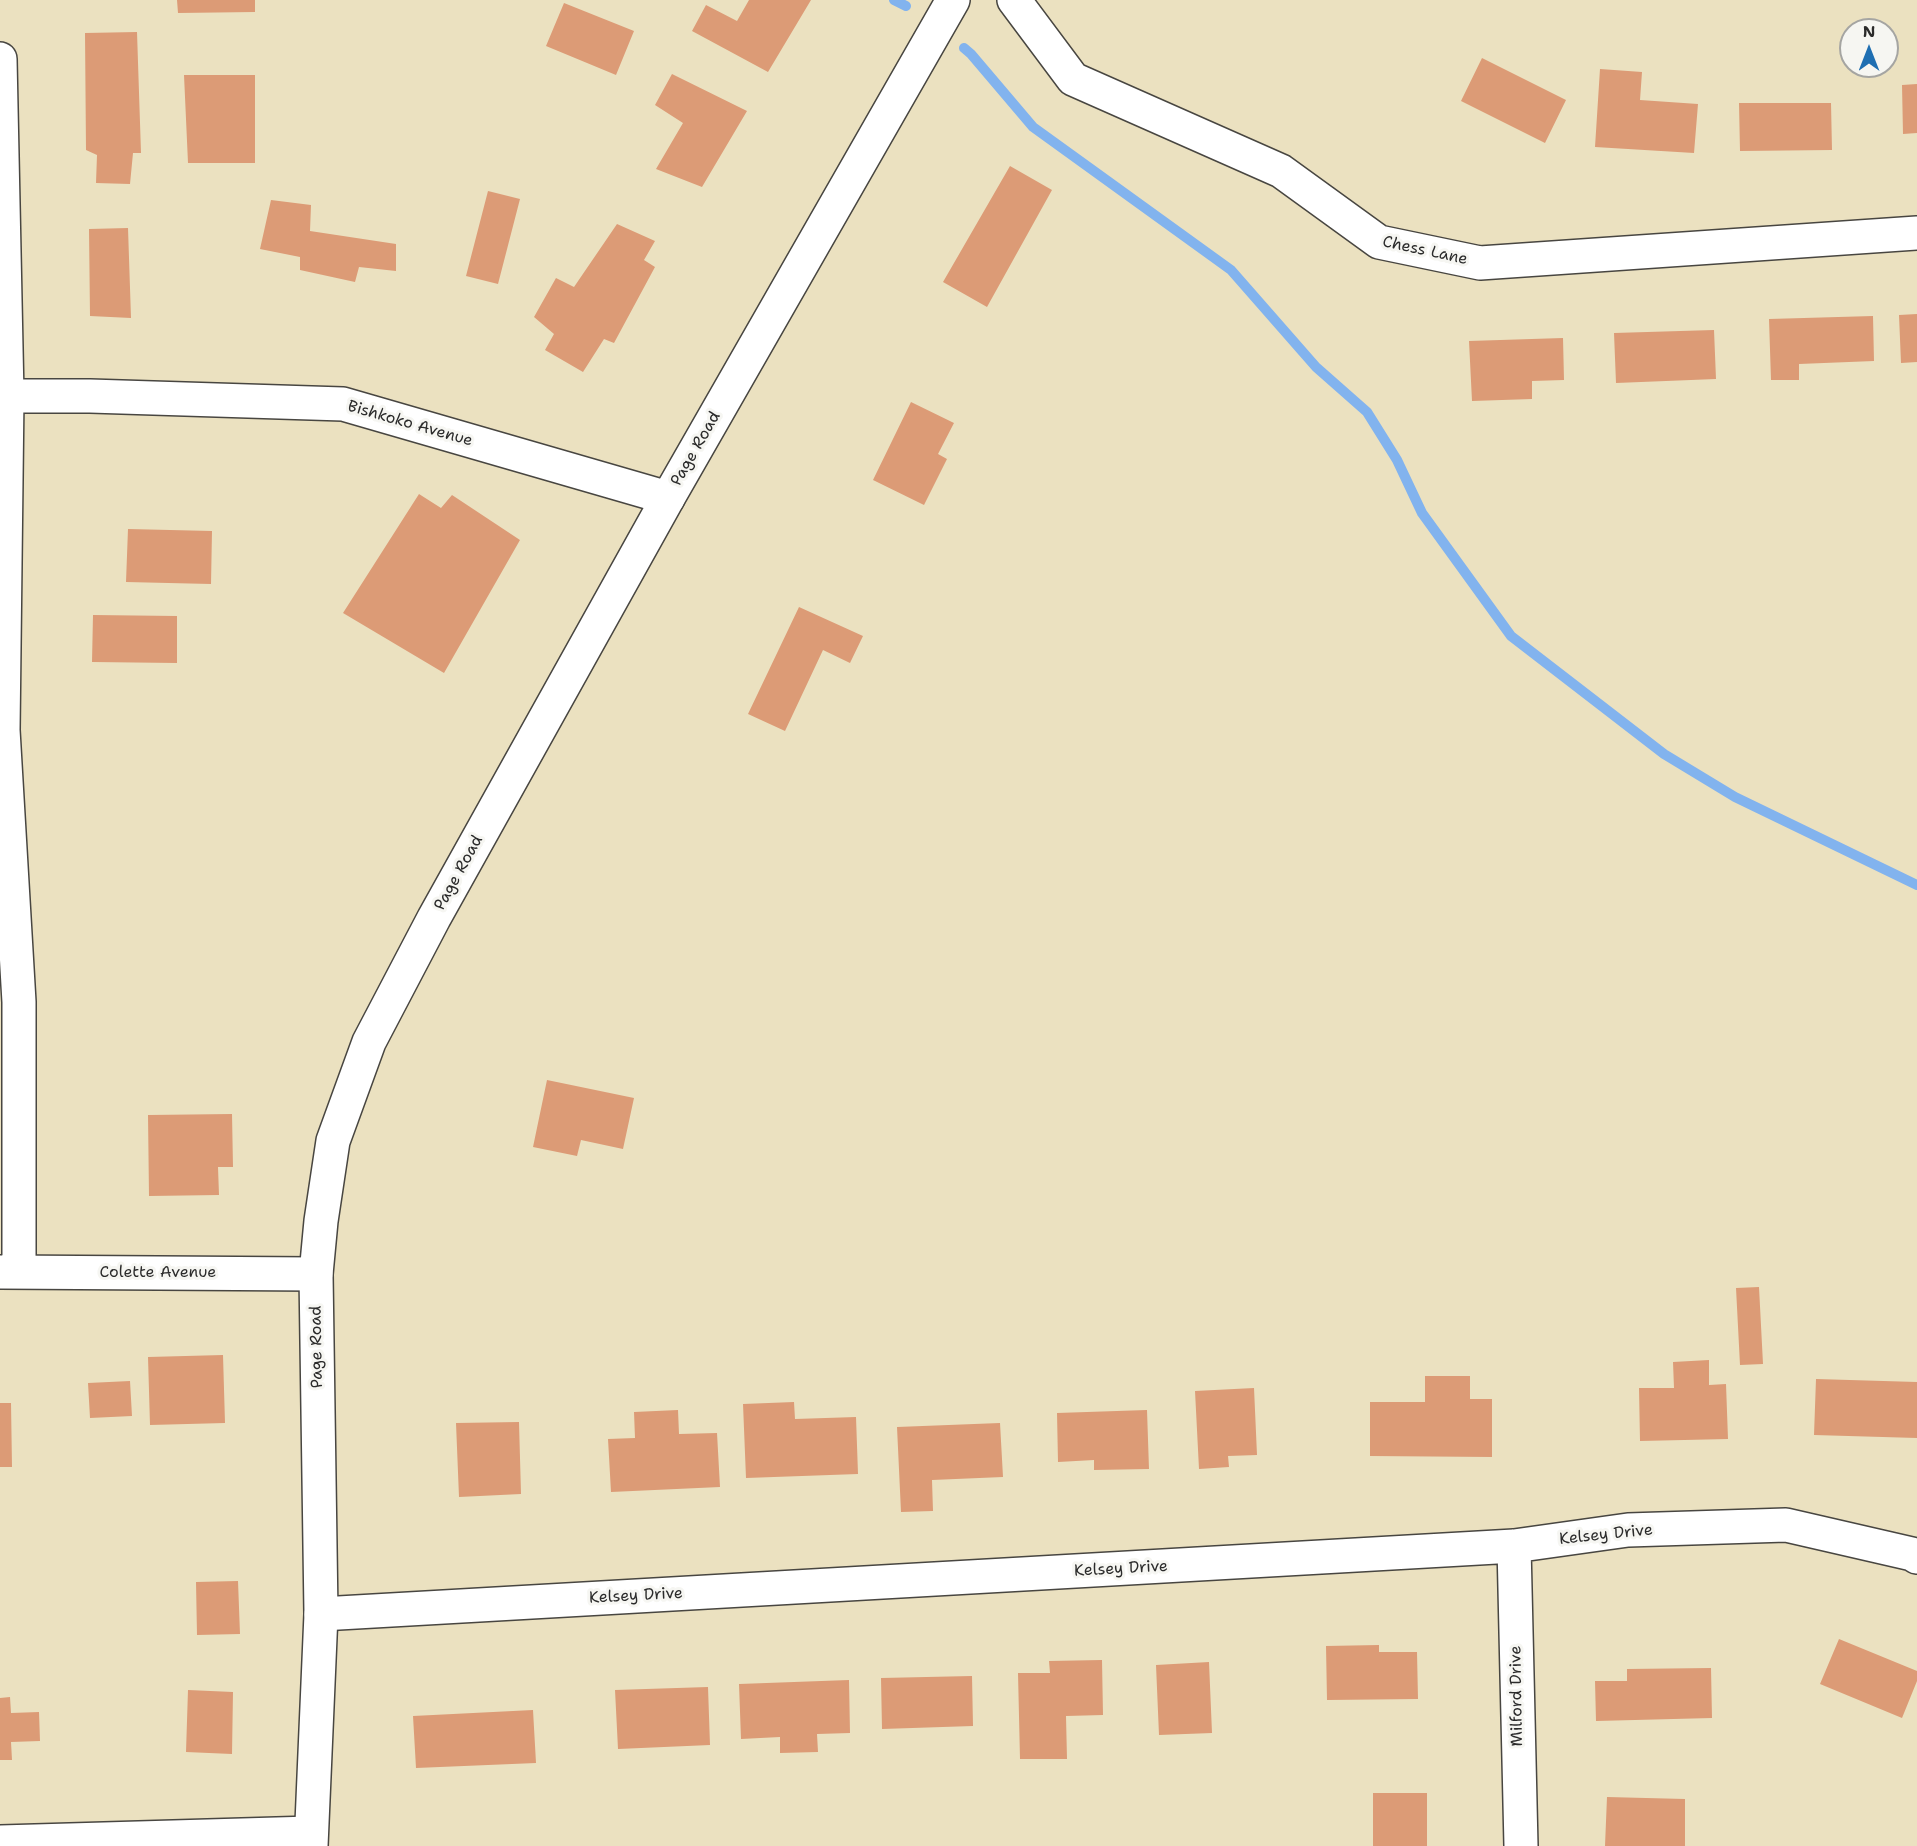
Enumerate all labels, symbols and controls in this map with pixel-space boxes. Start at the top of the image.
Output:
north arrow [1839,18,1899,78]
text: N [1863,21,1875,42]
street label: Chess Lane [1381,233,1469,269]
street label: Bishkoko Avenue [345,397,475,451]
street label: Page Road [667,408,725,490]
street label: Page Road [431,832,487,914]
street label: Colette Avenue [100,1263,216,1283]
street label: Page Road [307,1306,327,1388]
street label: Kelsey Drive [1558,1521,1654,1549]
street label: Kelsey Drive [1074,1557,1168,1581]
street label: Kelsey Drive [589,1584,683,1608]
street label: Milford Drive [1507,1645,1527,1747]

